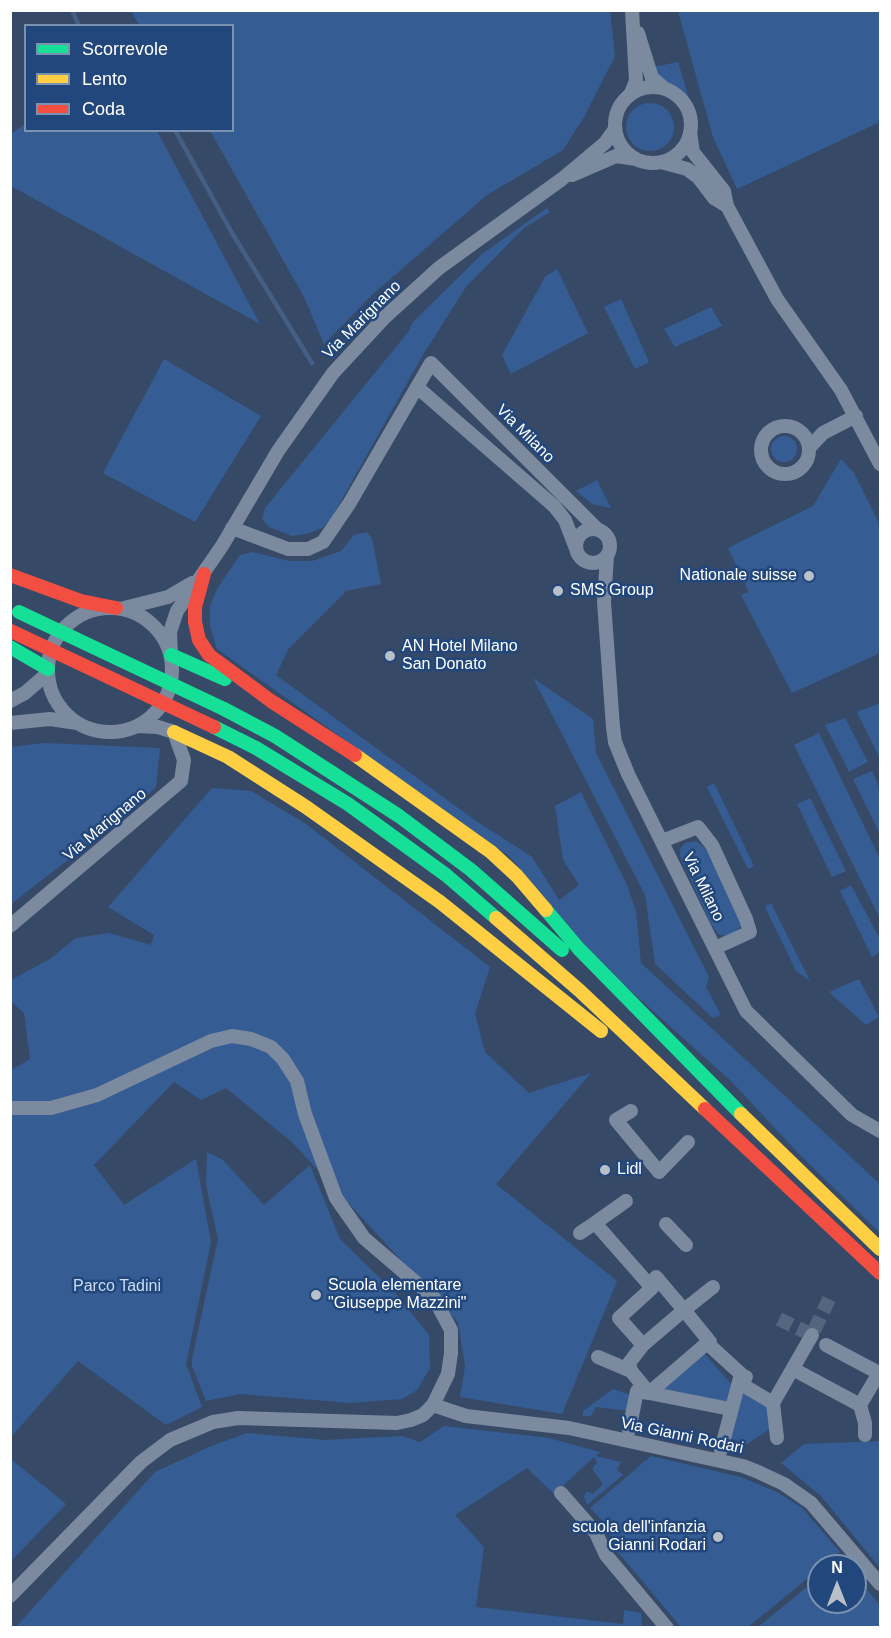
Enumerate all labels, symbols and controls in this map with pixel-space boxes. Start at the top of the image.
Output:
legend [24,24,234,132]
text: Scorrevole [82,39,168,59]
text: Lento [82,69,127,89]
text: Coda [82,99,125,119]
street label: Via Marignano [319,277,405,363]
street label: Via Milano [492,401,558,467]
place label: Nationale suisse [680,566,797,586]
marker: Nationale suisse [802,569,816,583]
place label: SMS Group [570,581,654,601]
marker: SMS Group [551,584,565,598]
place label: AN Hotel Milano San Donato [402,637,518,675]
marker: AN Hotel Milano San Donato [383,649,397,663]
street label: Via Marignano [59,785,151,865]
street label: Via Milano [678,849,728,925]
place label: Lidl [617,1160,642,1180]
marker: Lidl [598,1163,612,1177]
place label: Scuola elementare "Giuseppe Mazzini" [328,1276,467,1314]
park label: Parco Tadini [73,1277,161,1297]
marker: Scuola elementare "Giuseppe Mazzini" [309,1288,323,1302]
street label: Via Gianni Rodari [619,1414,745,1458]
place label: scuola dell'infanzia Gianni Rodari [572,1518,706,1556]
marker: scuola dell'infanzia Gianni Rodari [711,1530,725,1544]
north arrow [807,1554,867,1614]
text: N [831,1559,843,1576]

